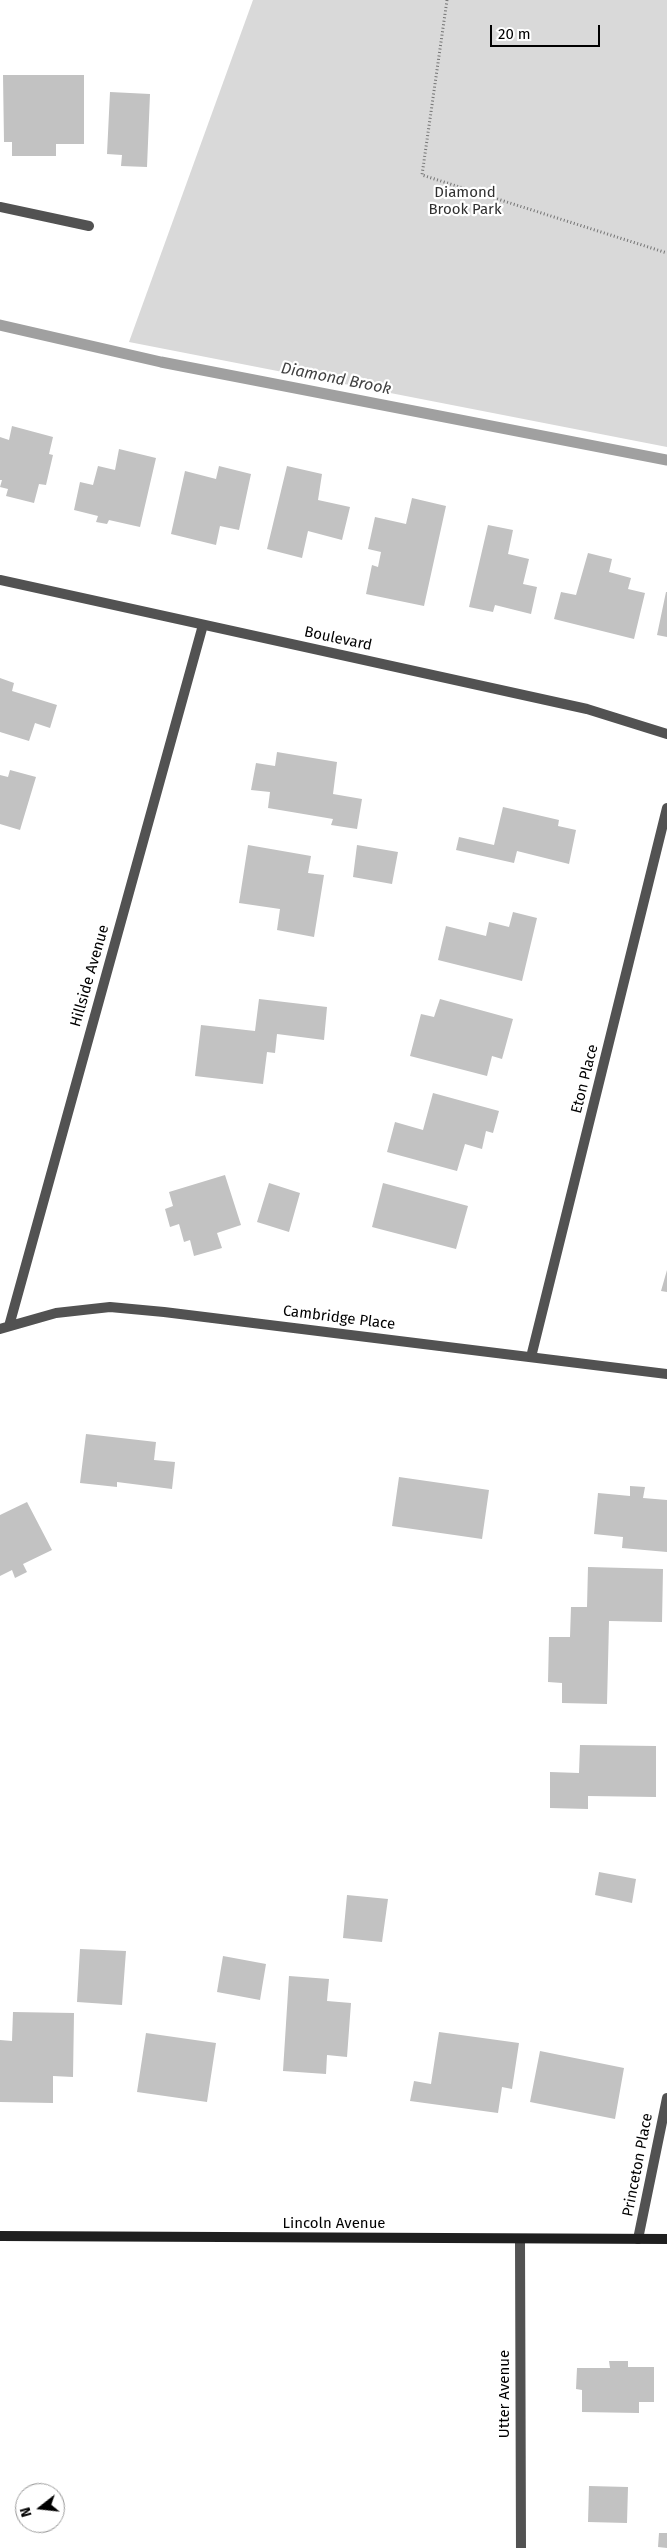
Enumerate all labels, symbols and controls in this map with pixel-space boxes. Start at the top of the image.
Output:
scale bar [492,15,602,47]
text: 20 m [498,25,531,43]
park label: Diamond Brook Park [428,184,502,219]
water label: Diamond Brook [279,359,393,399]
street label: Boulevard [303,623,373,655]
street label: Hillside Avenue [67,923,113,1029]
street label: Eton Place [568,1043,602,1115]
street label: Cambridge Place [282,1302,396,1334]
street label: Princeton Place [619,2112,657,2218]
street label: Lincoln Avenue [282,2215,386,2233]
street label: Utter Avenue [496,2350,514,2438]
north arrow [15,2483,65,2533]
text: N [17,2505,36,2519]

